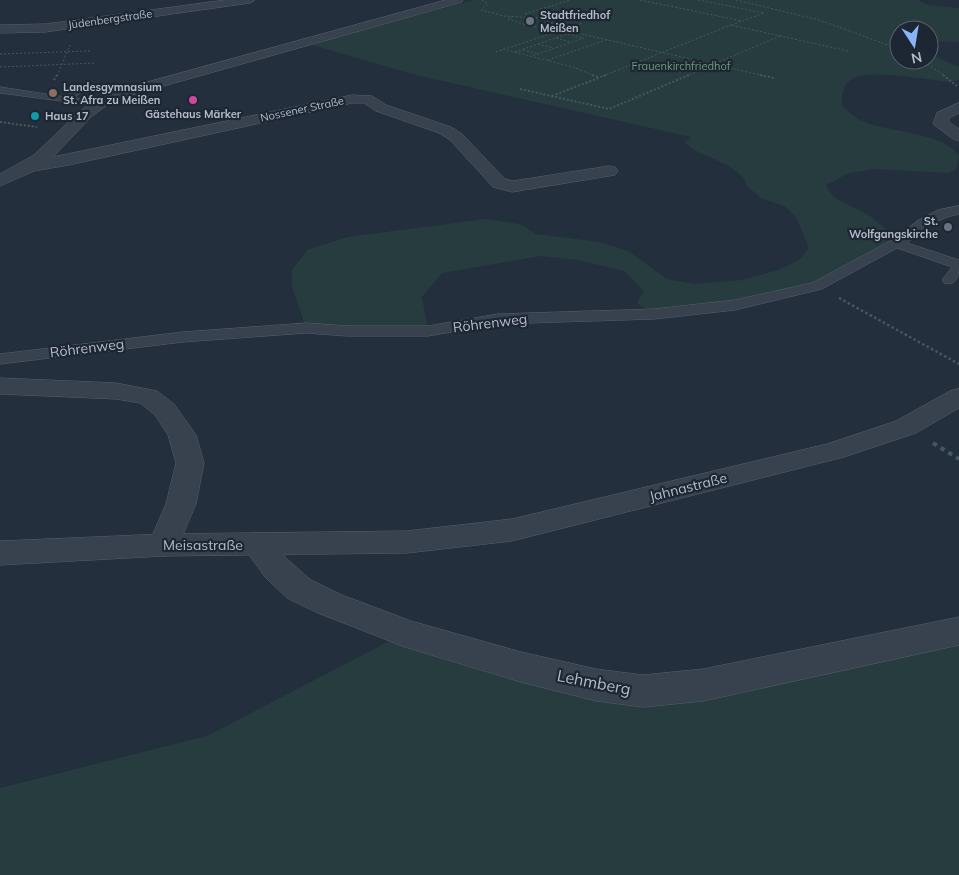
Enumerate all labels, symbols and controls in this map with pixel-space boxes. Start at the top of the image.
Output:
street label: Jüdenbergstraße [67,6,153,32]
place label: Stadtfriedhof Meißen [540,8,611,35]
marker: Stadtfriedhof Meißen [524,15,536,27]
north arrow [889,20,939,70]
text: N [910,48,924,68]
park label: Frauenkirchfriedhof [632,59,731,73]
place label: Landesgymnasium St. Afra zu Meißen [63,80,162,107]
marker: Landesgymnasium St. Afra zu Meißen [47,87,59,99]
street label: Nossener Straße [259,93,345,125]
marker: Gästehaus Märker [187,94,199,106]
place label: Gästehaus Märker [145,107,242,121]
place label: Haus 17 [45,109,89,123]
marker: Haus 17 [29,110,41,122]
place label: St. Wolfgangskirche [849,214,938,241]
marker: St. Wolfgangskirche [942,221,954,233]
street label: Röhrenweg [452,310,528,336]
street label: Röhrenweg [49,335,125,361]
street label: Jahnastraße [647,469,729,505]
street label: Meisastraße [163,536,243,554]
street label: Lehmberg [556,665,632,699]

